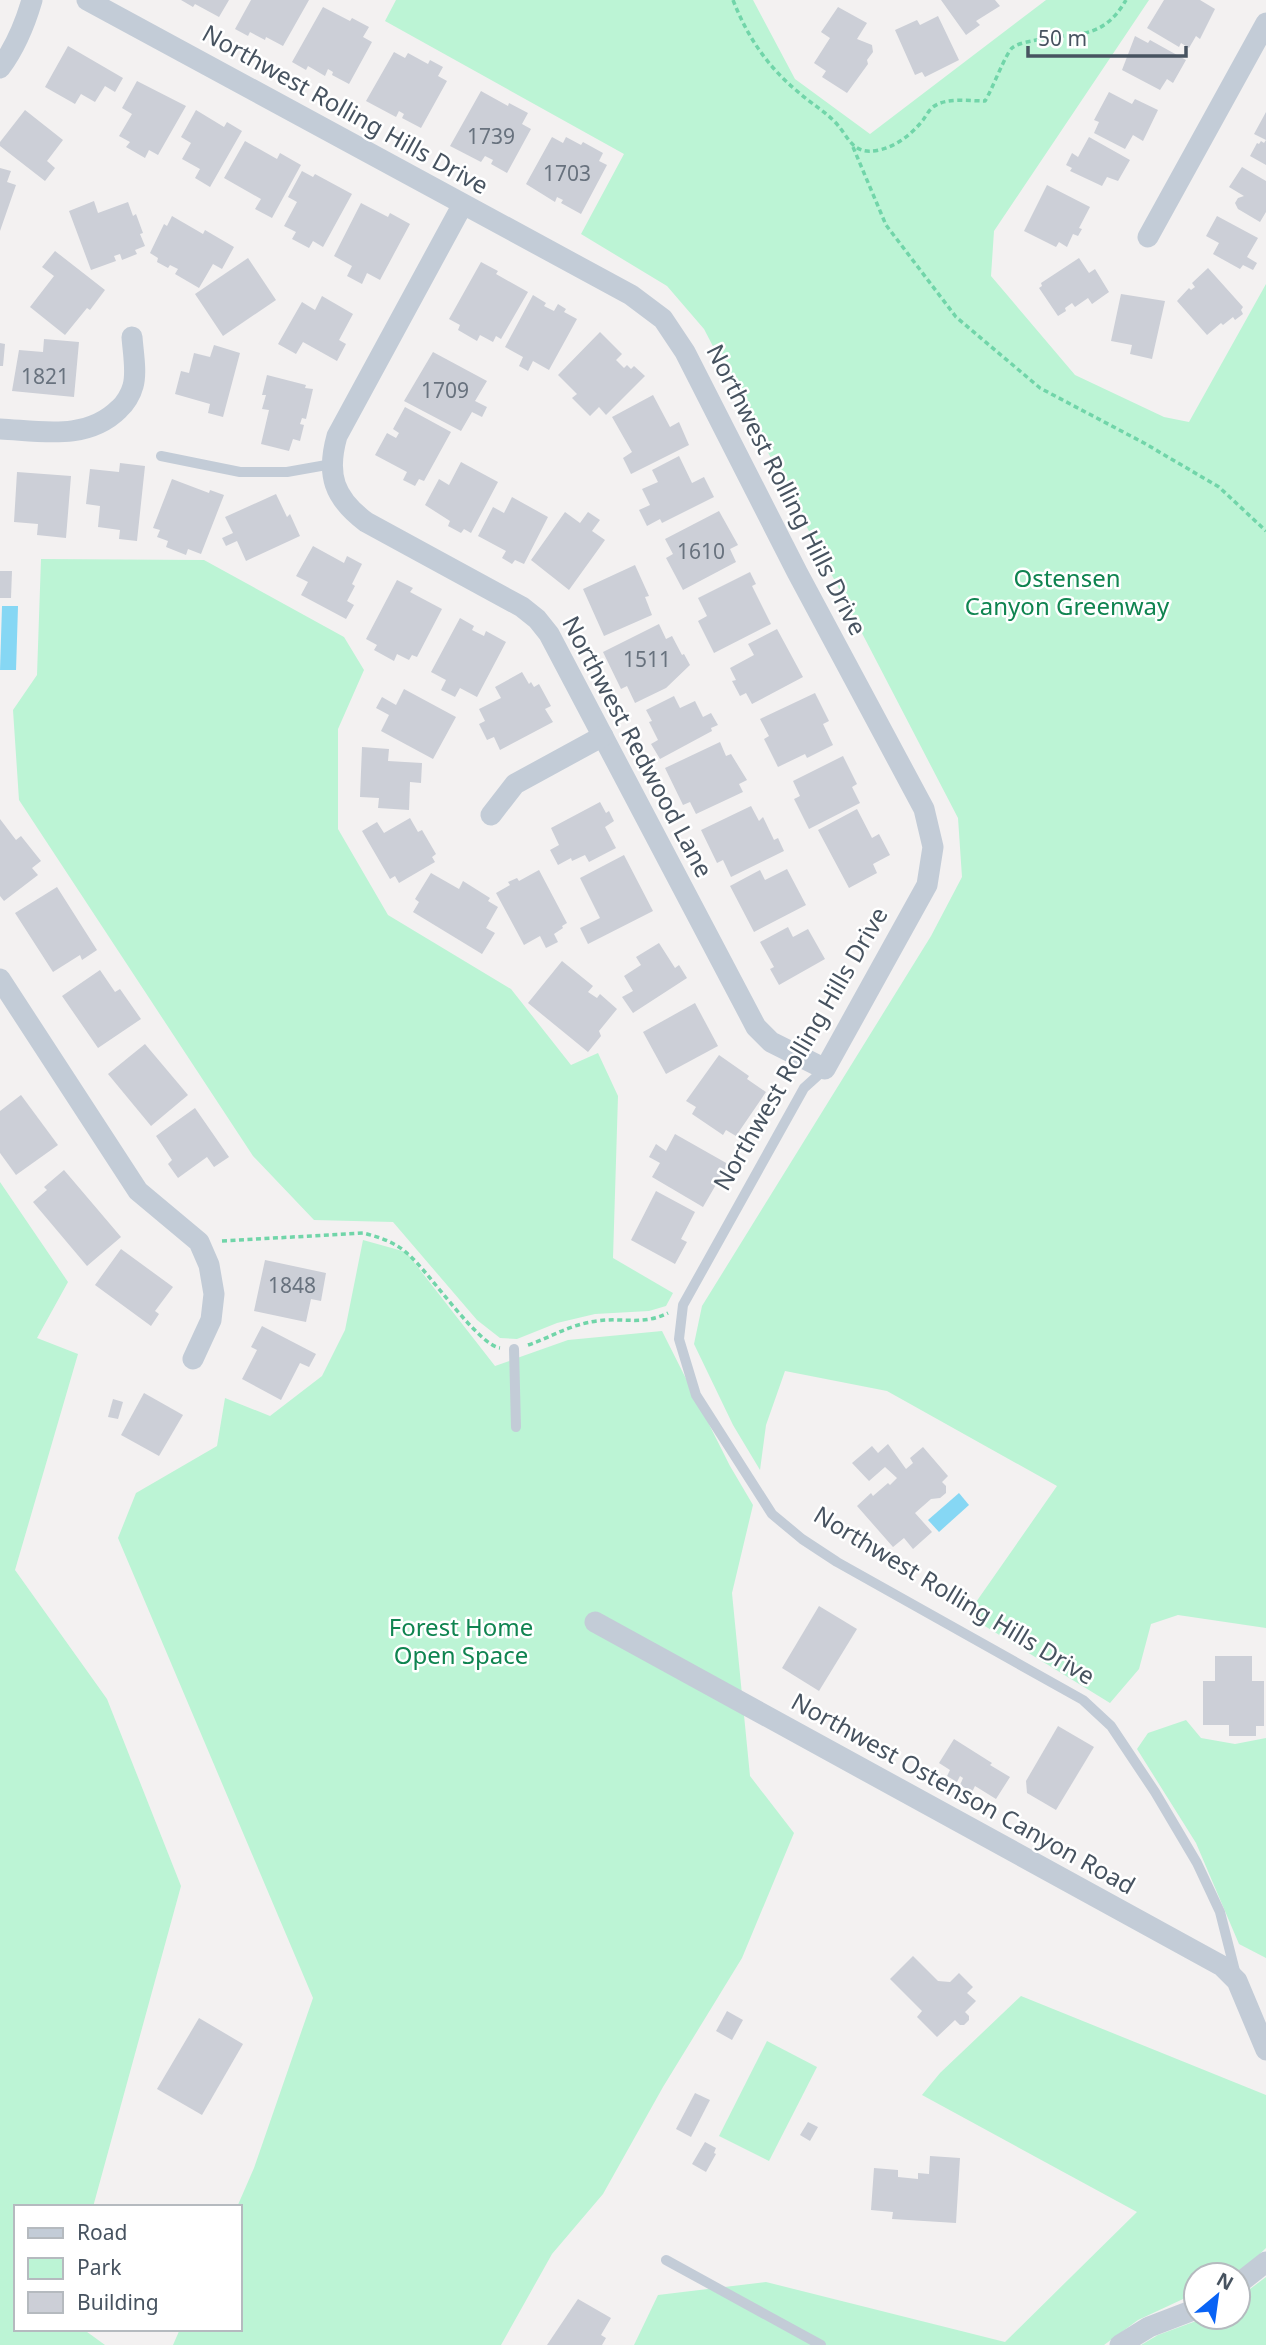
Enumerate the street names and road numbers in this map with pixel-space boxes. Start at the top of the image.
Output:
street label: Northwest Rolling Hills Drive [197,16,495,201]
street label: Northwest Rolling Hills Drive [699,338,875,640]
street label: Northwest Redwood Lane [555,610,721,883]
street label: Northwest Rolling Hills Drive [705,900,895,1196]
street label: Northwest Rolling Hills Drive [808,1498,1101,1692]
street label: Northwest Ostenson Canyon Road [786,1684,1142,1901]

